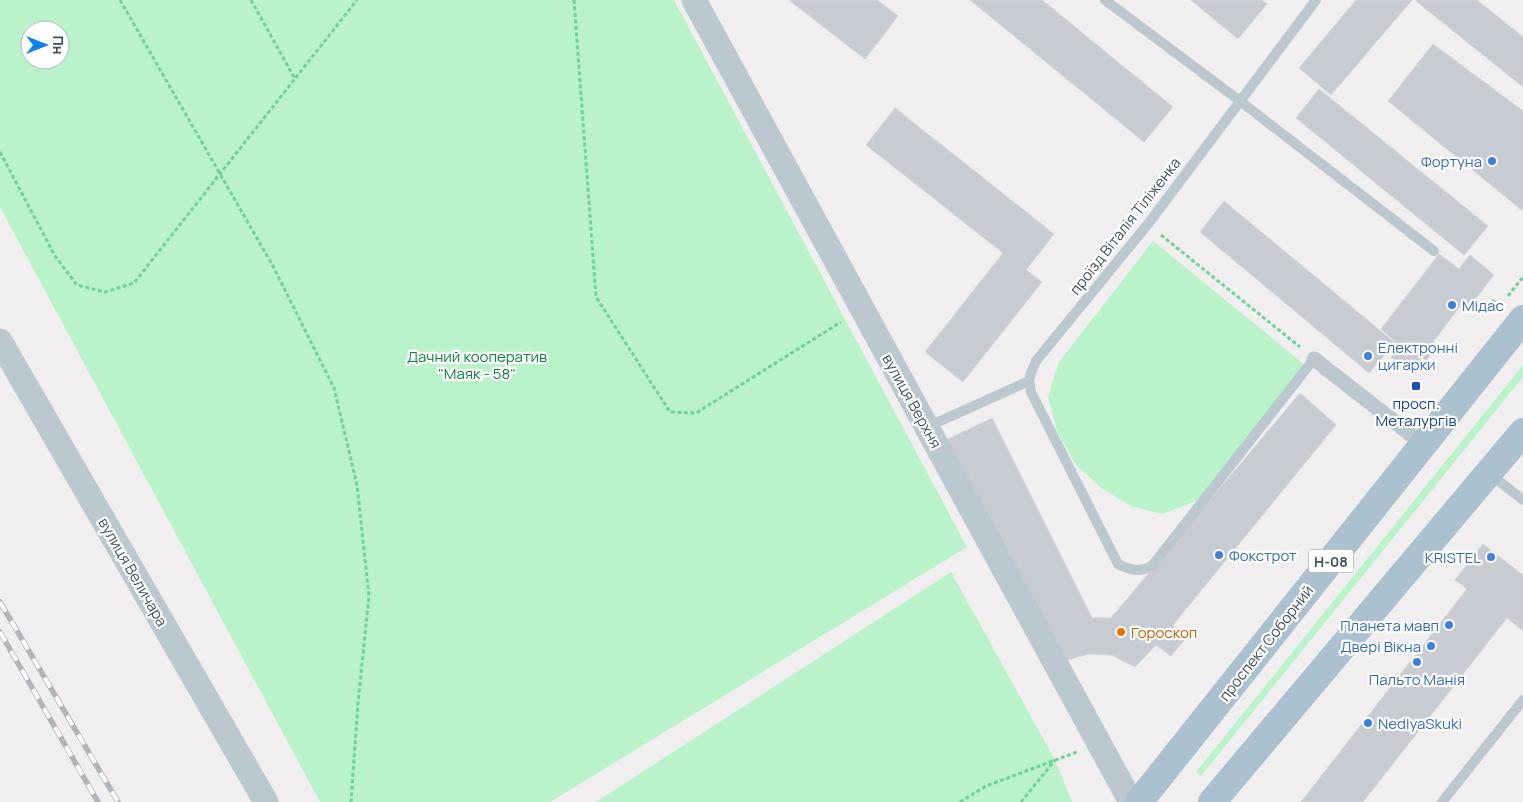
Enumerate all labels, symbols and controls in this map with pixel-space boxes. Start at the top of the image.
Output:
north arrow [20,20,70,70]
text: Пн [49,36,68,54]
place label: Фортуна [1421,151,1482,172]
street label: проїзд Віталія Тіліженка [1065,153,1185,299]
marker: Фортуна [1486,155,1498,167]
place label: Мідас [1462,295,1504,316]
marker: Мідас [1446,299,1458,311]
place label: Електронні цигарки [1378,337,1458,375]
park label: Дачний кооператив "Маяк - 58" [407,346,547,384]
street label: вулиця Верхня [877,350,947,452]
marker: Електронні цигарки [1362,350,1374,362]
marker: просп. Металургів [1410,380,1422,392]
place label: просп. Металургів [1376,393,1456,431]
street label: вулиця Величара [93,514,173,630]
place label: Фокстрот [1229,545,1297,566]
place label: KRISTEL [1425,547,1481,568]
marker: Фокстрот [1213,549,1225,561]
road number: Н-08 [1308,550,1354,572]
marker: KRISTEL [1485,551,1497,563]
street label: проспект Соборний [1214,581,1318,705]
place label: Планета мавп [1340,615,1439,636]
marker: Планета мавп [1443,619,1455,631]
place label: Гороскоп [1131,622,1197,643]
marker: Гороскоп [1115,626,1127,638]
place label: Двері Вікна [1340,636,1421,657]
marker: Двері Вікна [1425,640,1437,652]
marker: Пальто Манія [1411,656,1423,668]
place label: Пальто Манія [1369,669,1465,690]
place label: NedlyaSkuki [1378,713,1462,734]
marker: NedlyaSkuki [1362,717,1374,729]

